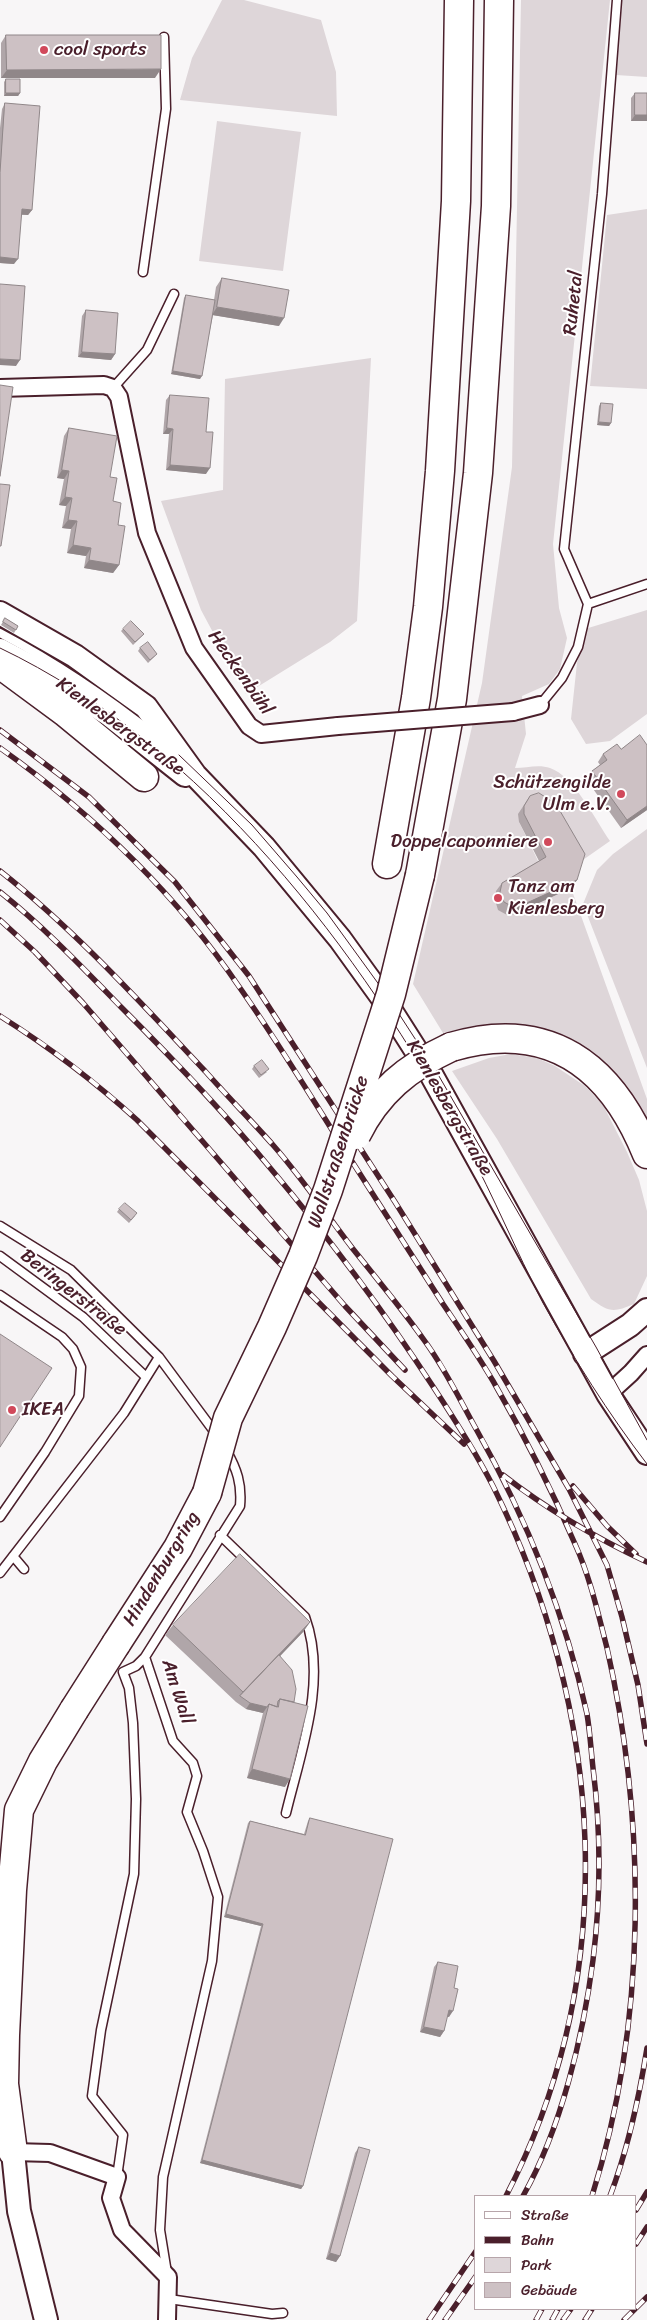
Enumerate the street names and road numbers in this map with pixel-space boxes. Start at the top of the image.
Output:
street label: Ruhetal [559,270,589,336]
street label: Heckenbühl [202,626,278,720]
street label: Kienlesbergstraße [51,673,189,781]
street label: Kienlesbergstraße [401,1036,497,1180]
street label: Wallstraßenbrücke [304,1073,374,1231]
street label: Beringerstraße [15,1245,131,1341]
street label: Hindenburgring [119,1507,205,1631]
street label: Am Wall [156,1657,198,1727]

